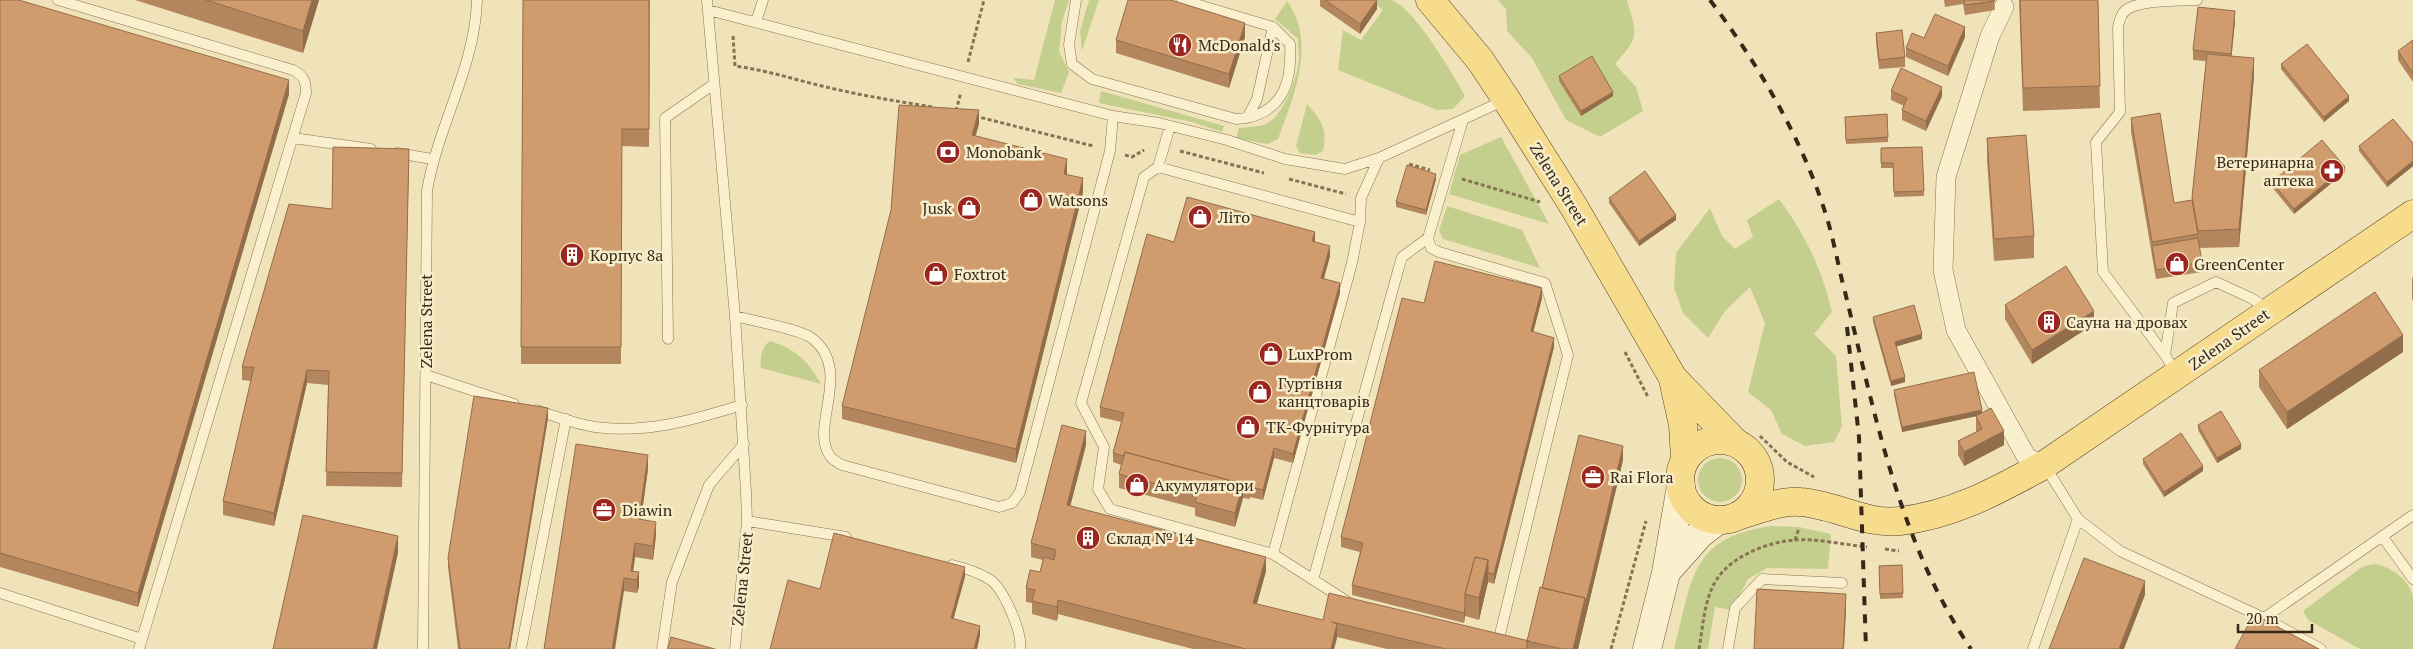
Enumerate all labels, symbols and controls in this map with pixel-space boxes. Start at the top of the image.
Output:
restaurant icon: McDonald's [1167,32,1193,58]
place label: McDonald's [1198,34,1281,56]
street label: Zelena Street [1525,138,1593,230]
bank icon: Monobank [935,139,961,165]
place label: Monobank [966,141,1042,163]
place label: Ветеринарна аптека [2216,151,2314,191]
pharmacy icon: Ветеринарна аптека [2319,158,2345,184]
shop icon: Watsons [1018,187,1044,213]
place label: Watsons [1048,189,1108,211]
shop icon: Jusk [956,195,982,221]
place label: Jusk [922,197,953,219]
shop icon: Літо [1187,204,1213,230]
place label: Літо [1217,206,1250,228]
building icon: Корпус 8а [559,242,585,268]
place label: Корпус 8а [590,244,663,266]
shop icon: GreenCenter [2164,251,2190,277]
place label: GreenCenter [2194,253,2285,275]
shop icon: Foxtrot [923,261,949,287]
place label: Foxtrot [954,263,1006,285]
street label: Zelena Street [415,274,437,368]
street label: Zelena Street [2184,303,2274,375]
building icon: Сауна на дровах [2036,309,2062,335]
place label: Сауна на дровах [2066,311,2188,333]
shop icon: LuxProm [1258,341,1284,367]
place label: LuxProm [1288,343,1353,365]
place label: Гуртівня канцтоварів [1278,372,1370,412]
shop icon: Гуртівня канцтоварів [1247,379,1273,405]
shop icon: ТК-Фурнітура [1235,414,1261,440]
place label: ТК-Фурнітура [1266,416,1370,438]
office icon: Rai Flora [1580,464,1606,490]
place label: Rai Flora [1610,466,1674,488]
shop icon: Акумулятори [1124,472,1150,498]
place label: Акумулятори [1154,474,1254,496]
office icon: Diawin [591,497,617,523]
place label: Diawin [622,499,673,521]
building icon: Склад № 14 [1075,525,1101,551]
place label: Склад № 14 [1106,527,1194,549]
street label: Zelena Street [726,531,758,627]
scale bar [2238,602,2312,634]
text: 20 m [2246,608,2279,628]

